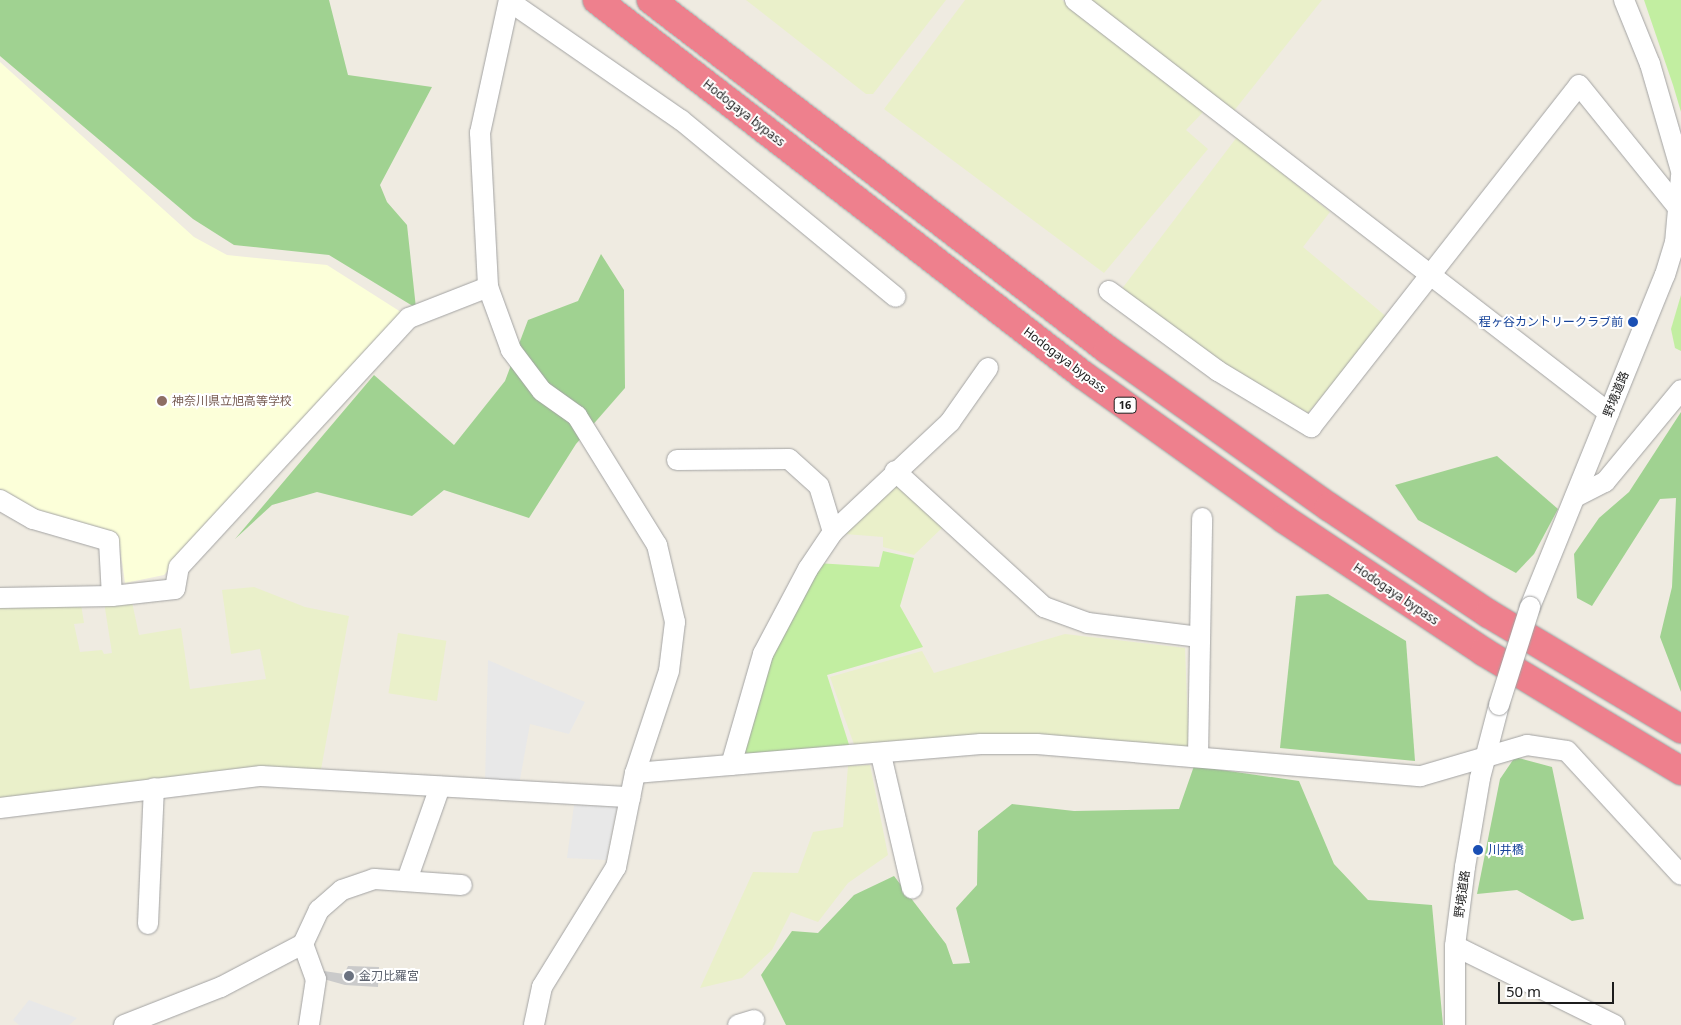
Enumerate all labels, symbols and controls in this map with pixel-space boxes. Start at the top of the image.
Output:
street label: Hodogaya bypass [700,77,788,149]
place label: 程ヶ谷カントリークラブ前 [1479,315,1623,329]
marker: 程ヶ谷カントリークラブ前 [1627,316,1639,328]
street label: Hodogaya bypass [1021,324,1109,396]
street label: 野境道路 [1600,369,1632,419]
place label: 神奈川県立旭高等学校 [172,394,292,408]
marker: 神奈川県立旭高等学校 [156,395,168,407]
road number: 16 [1112,396,1138,414]
street label: Hodogaya bypass [1351,560,1441,628]
place label: 川井橋 [1488,843,1524,857]
marker: 川井橋 [1472,844,1484,856]
street label: 野境道路 [1452,869,1472,919]
place label: 金刀比羅宮 [359,969,419,983]
marker: 金刀比羅宮 [343,970,355,982]
scale bar [1501,972,1617,1004]
text: 50 m [1506,981,1541,1001]

